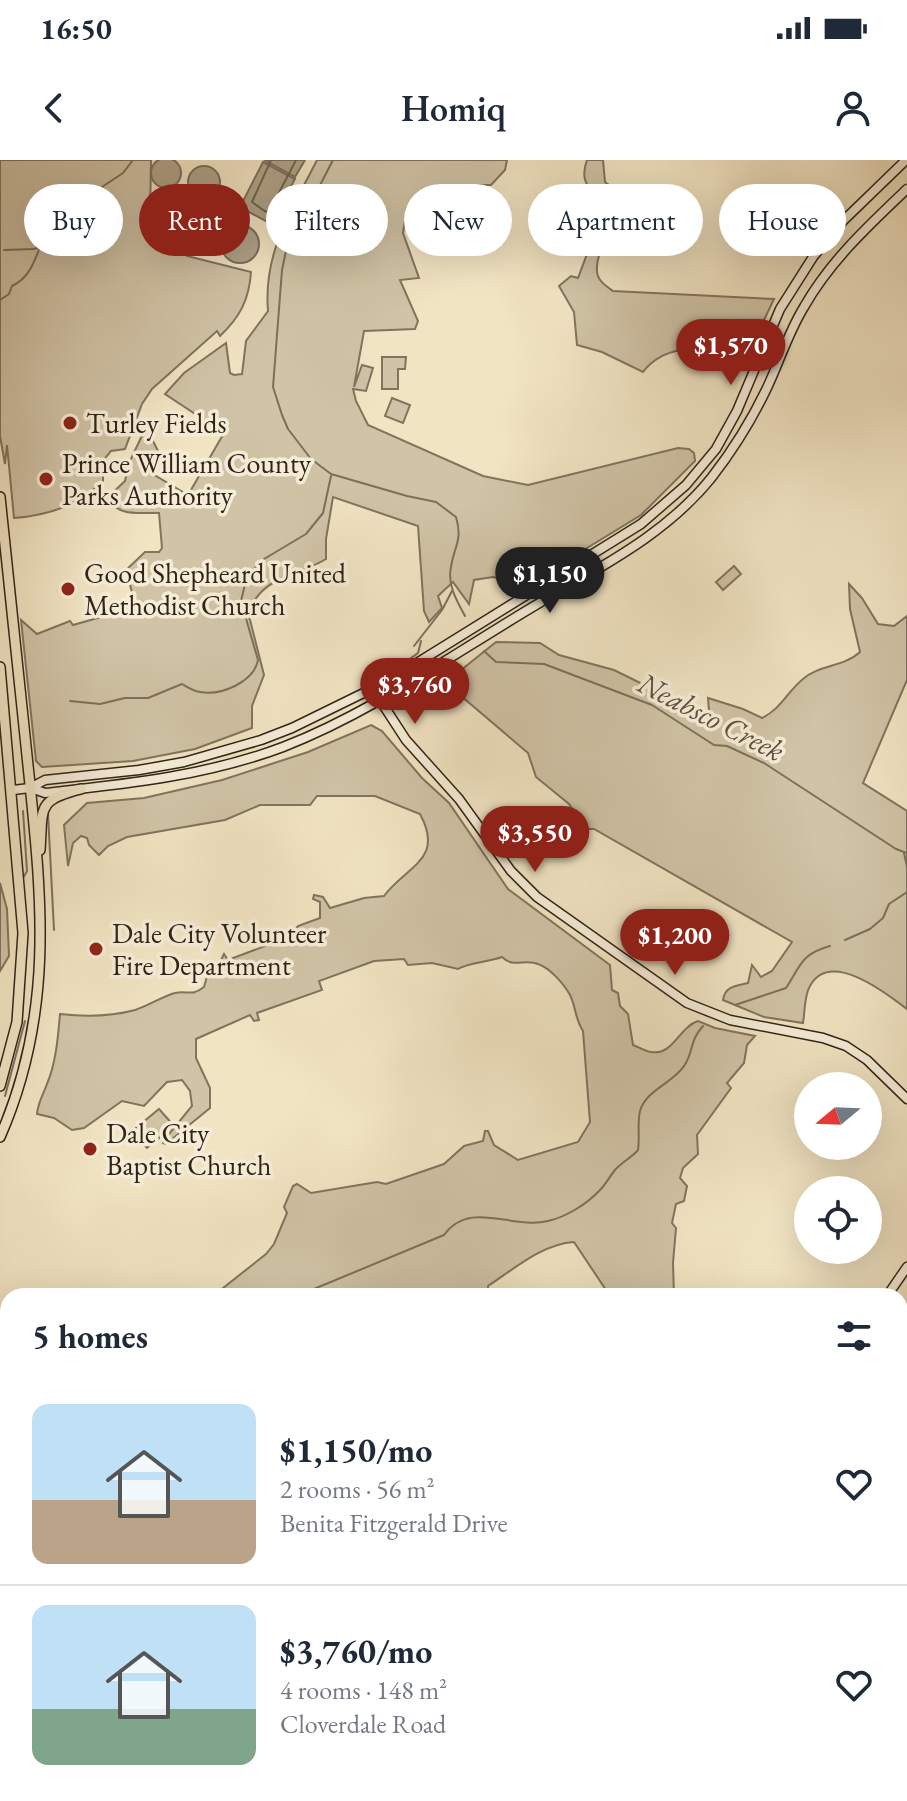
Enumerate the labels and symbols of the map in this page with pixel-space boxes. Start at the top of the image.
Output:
pin: $1,570 [666,319,796,387]
place label: Turley Fields [86,405,226,441]
marker: Turley Fields [61,414,79,432]
place label: Prince William County Parks Authority [62,445,312,513]
marker: Prince William County Parks Authority [37,470,55,488]
pin: $1,150 [485,547,615,615]
place label: Good Shepheard United Methodist Church [84,555,347,623]
marker: Good Shepheard United Methodist Church [59,580,77,598]
pin: $3,760 [350,658,480,726]
water label: Neabsco Creek [631,663,791,770]
pin: $3,550 [470,806,600,874]
pin: $1,200 [610,909,740,977]
place label: Dale City Volunteer Fire Department [112,915,327,983]
marker: Dale City Volunteer Fire Department [87,940,105,958]
north arrow [794,1072,882,1160]
place label: Dale City Baptist Church [106,1115,271,1183]
marker: Dale City Baptist Church [81,1140,99,1158]

